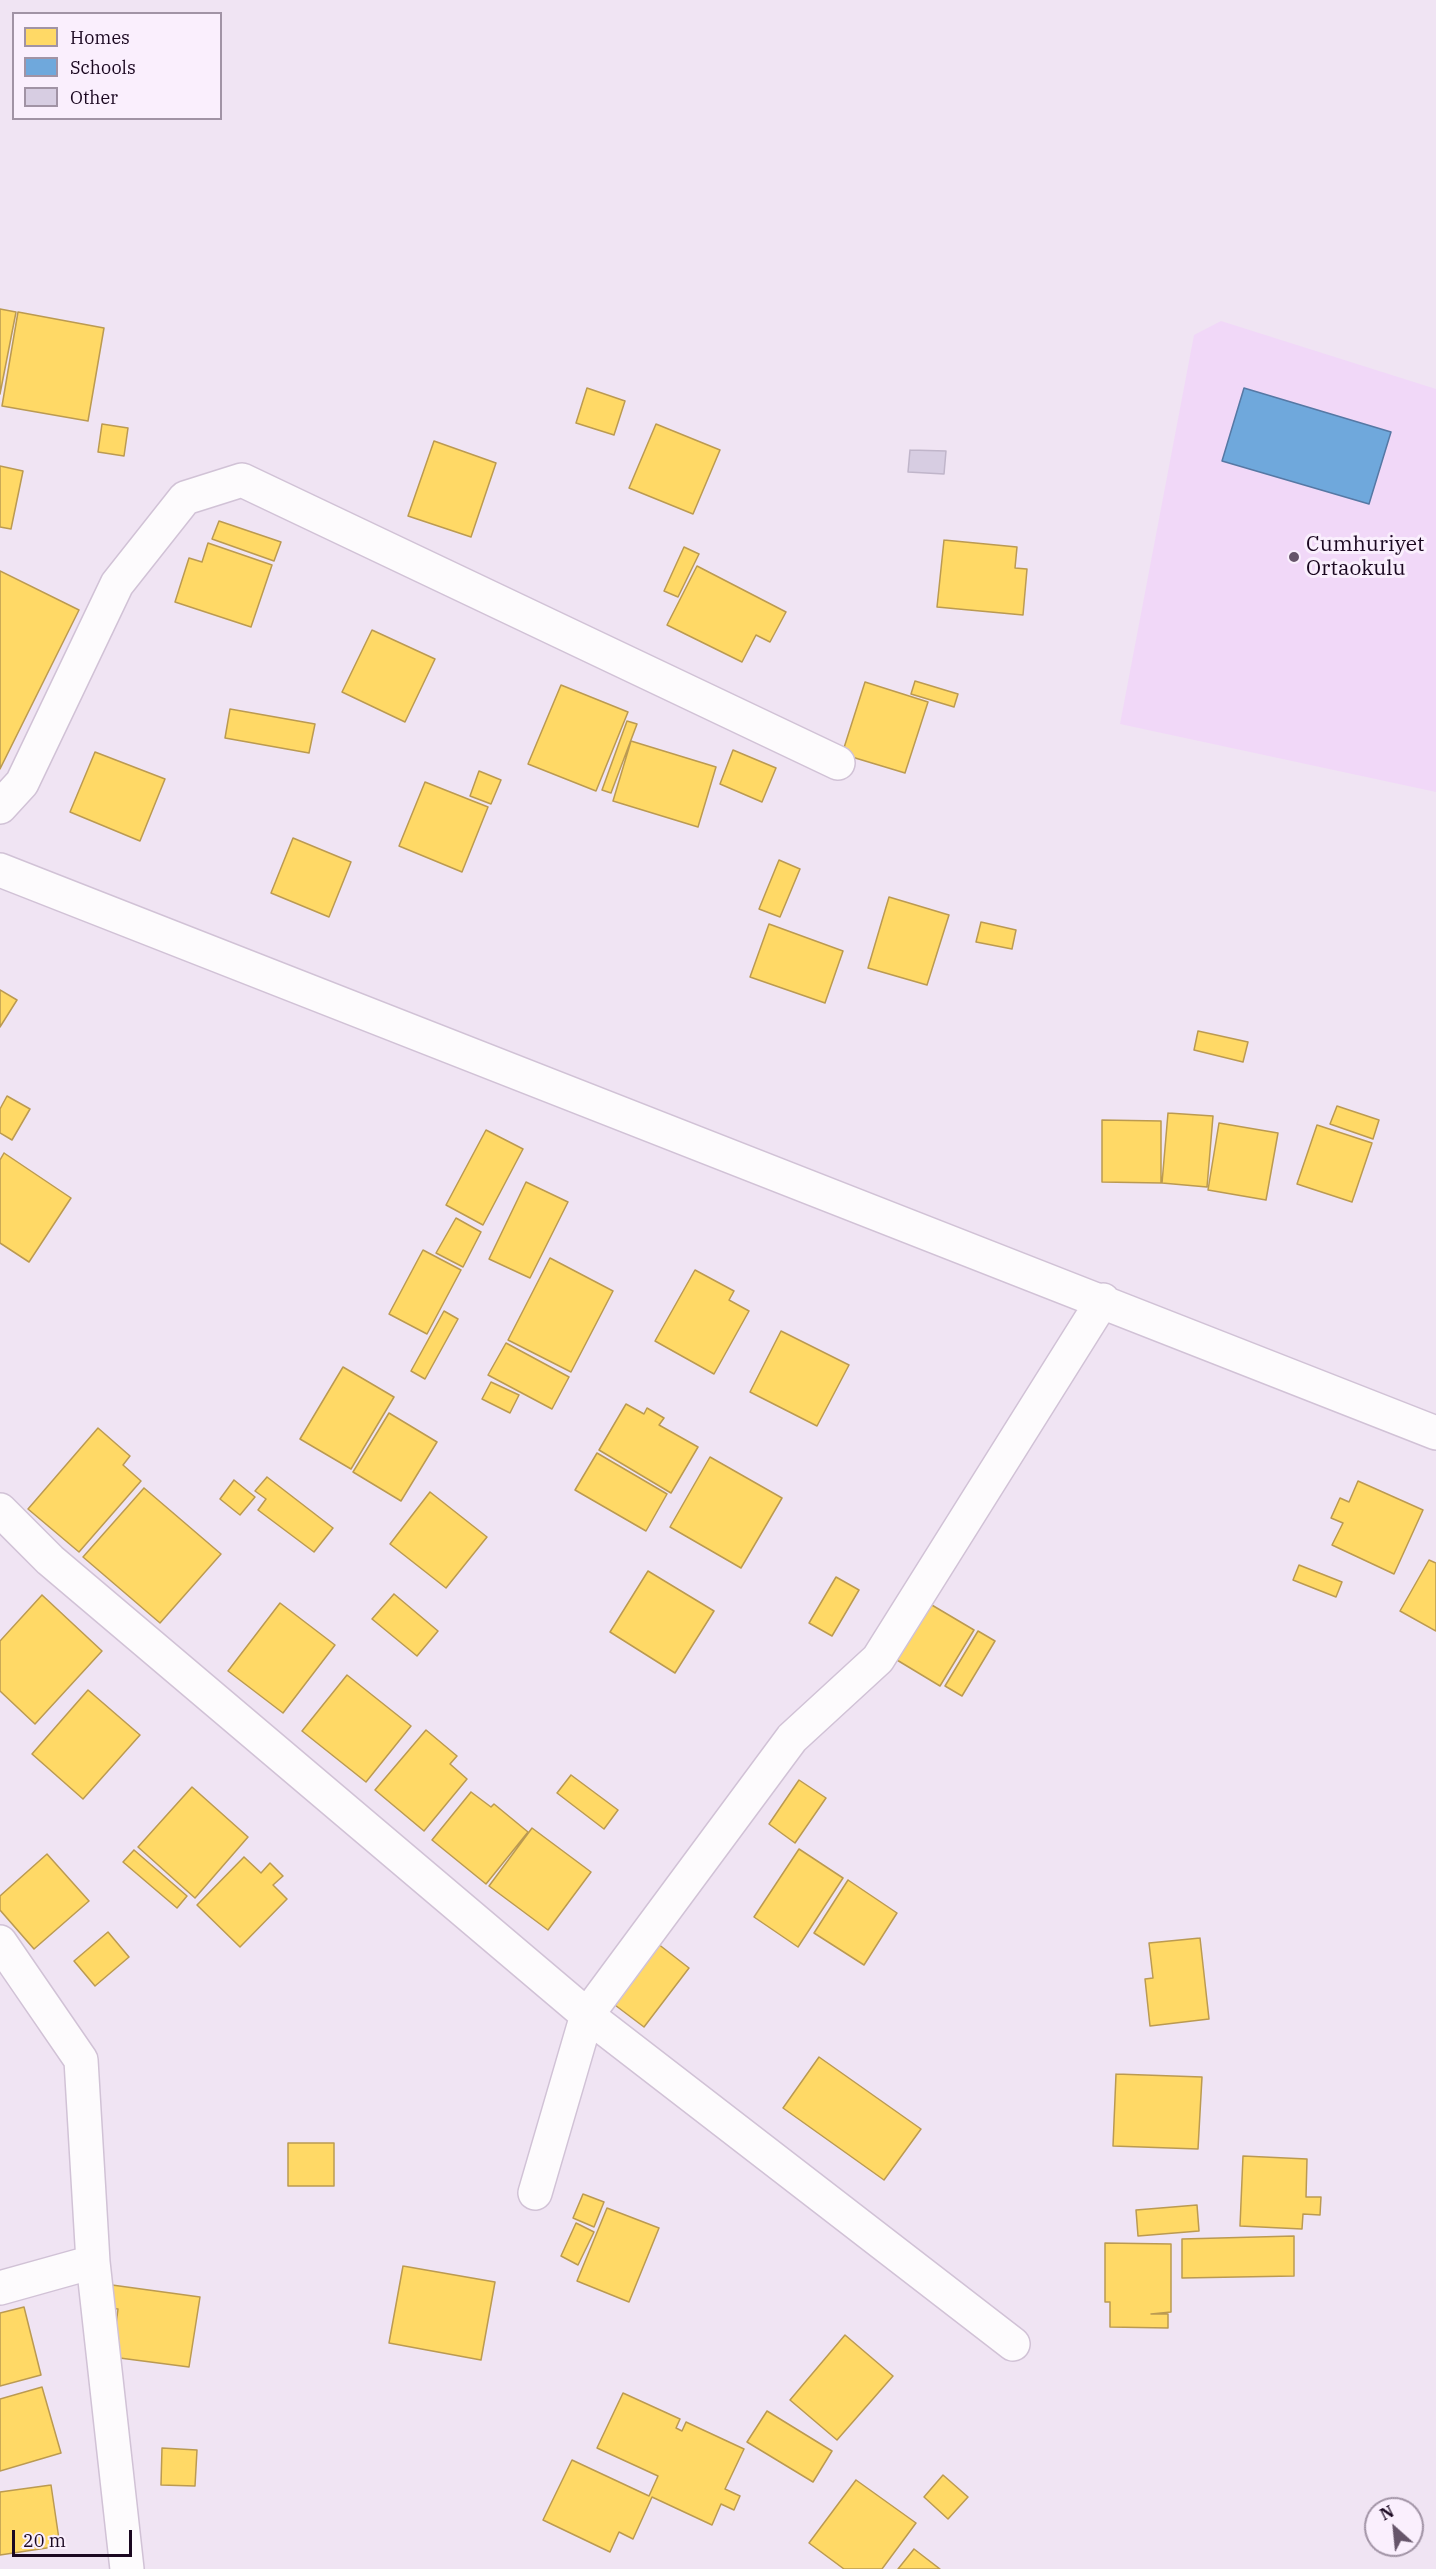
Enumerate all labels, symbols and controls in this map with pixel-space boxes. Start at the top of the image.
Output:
legend [12,12,222,120]
text: Homes [70,26,130,49]
text: Schools [70,56,136,79]
text: Other [70,86,118,109]
place label: Cumhuriyet Ortaokulu [1306,532,1424,582]
marker: Cumhuriyet Ortaokulu [1287,550,1301,564]
north arrow [1364,2497,1424,2557]
text: N [1377,2501,1397,2525]
scale bar [15,2518,135,2556]
text: 20 m [23,2529,66,2552]

